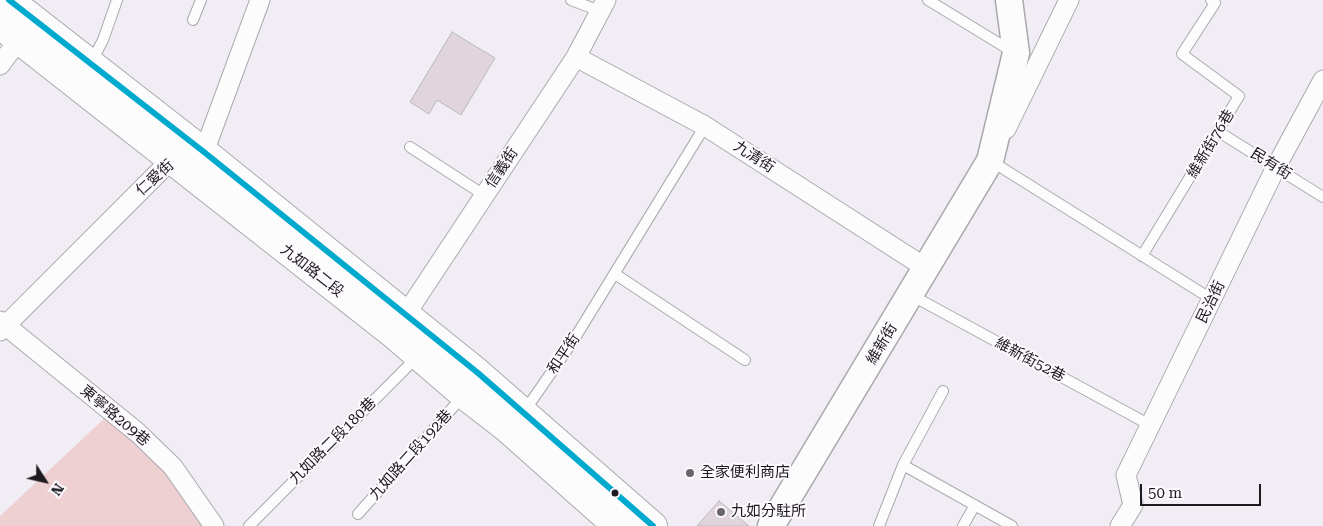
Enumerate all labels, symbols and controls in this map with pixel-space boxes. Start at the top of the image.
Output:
street label: 維新街76巷 [1184,106,1238,182]
street label: 九清街 [730,137,778,177]
street label: 信義街 [482,144,522,192]
street label: 民有街 [1247,144,1295,184]
street label: 仁愛街 [132,156,178,200]
street label: 九如路二段 [277,241,347,301]
street label: 民治街 [1193,278,1229,326]
street label: 維新街 [863,320,901,368]
street label: 和平街 [544,330,584,378]
street label: 維新街52巷 [992,334,1068,386]
street label: 東寧路209巷 [77,382,153,450]
street label: 九如路二段180巷 [286,394,380,488]
street label: 九如路二段192巷 [366,406,456,504]
north arrow [20,456,70,506]
place label: 全家便利商店 [700,464,790,482]
marker: 全家便利商店 [684,467,696,479]
scale bar [1143,474,1264,506]
text: N [48,481,67,499]
text: 50 m [1148,484,1182,502]
unlabelled marker [610,488,620,498]
place label: 九如分駐所 [731,503,806,521]
marker: 九如分駐所 [715,506,727,518]

